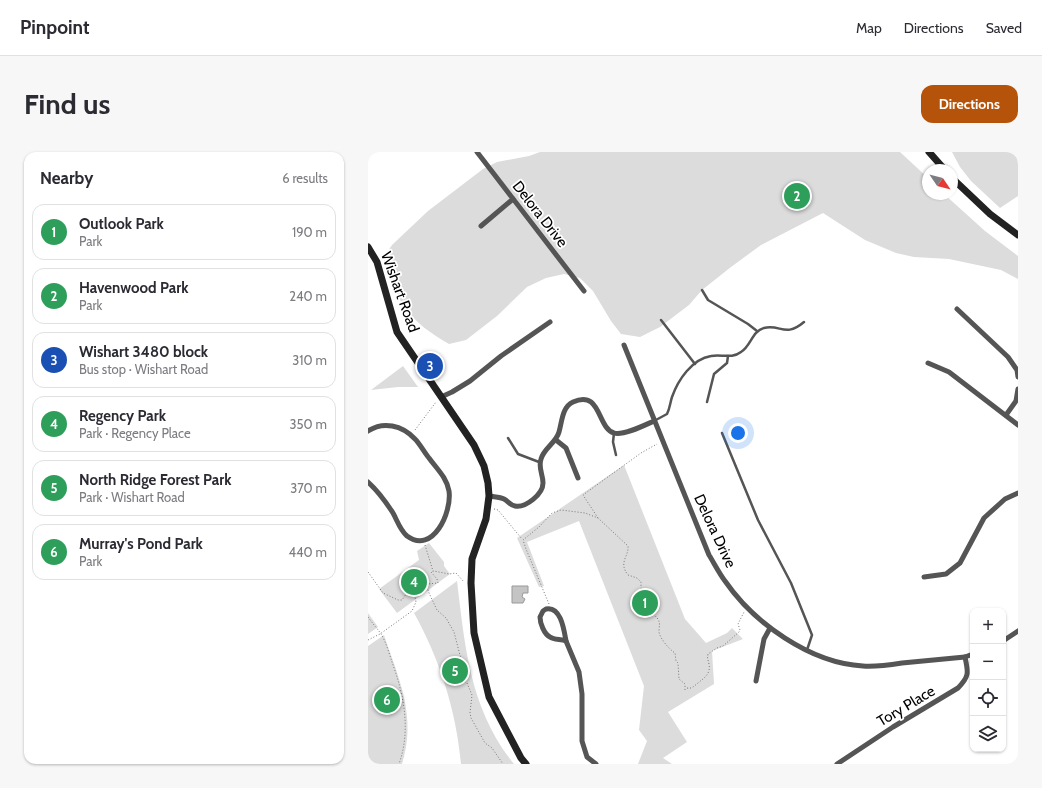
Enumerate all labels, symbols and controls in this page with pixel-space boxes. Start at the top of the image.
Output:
text: Pinpoint [20,16,89,39]
text: Map [856,19,882,37]
text: Directions [904,19,964,37]
text: Saved [986,19,1022,37]
button: Directions [921,85,1018,123]
text: Find us [24,87,110,121]
north arrow [922,164,958,200]
text: Nearby [40,168,93,188]
text: 6 results [282,170,328,186]
street label: Delora Drive [509,177,572,251]
pin: 2 [784,181,810,211]
text: Outlook Park [79,215,164,233]
text: 1 [52,224,56,240]
text: 190 m [292,224,327,240]
text: Park [79,233,102,249]
street label: Wishart Road [377,249,423,335]
text: Havenwood Park [79,279,188,297]
text: 2 [51,288,57,304]
text: 240 m [289,288,327,304]
text: Park [79,297,102,313]
text: Wishart 3480 block [79,343,208,361]
pin: 3 [417,351,443,381]
text: 3 [50,352,58,368]
text: 310 m [292,352,327,368]
text: Bus stop · Wishart Road [79,361,208,377]
text: Regency Park [79,407,166,425]
text: 4 [50,416,58,432]
text: 350 m [290,416,327,432]
your location [728,423,748,443]
text: Park · Regency Place [79,425,191,441]
text: North Ridge Forest Park [79,471,231,489]
text: 5 [51,480,57,496]
text: 370 m [290,480,327,496]
text: Park · Wishart Road [79,489,185,505]
street label: Delora Drive [690,491,740,571]
text: Murray's Pond Park [79,535,203,553]
text: 6 [50,544,58,560]
text: 440 m [289,544,327,560]
text: Park [79,553,102,569]
pin: 4 [401,567,427,597]
pin: 1 [632,588,658,618]
map controls [970,608,1006,752]
button: + [970,608,1006,644]
button: − [970,644,1006,680]
pin: 5 [442,656,468,686]
button: locate [970,680,1006,716]
street label: Tory Place [874,682,938,730]
pin: 6 [374,685,400,715]
button: layers [970,716,1006,752]

